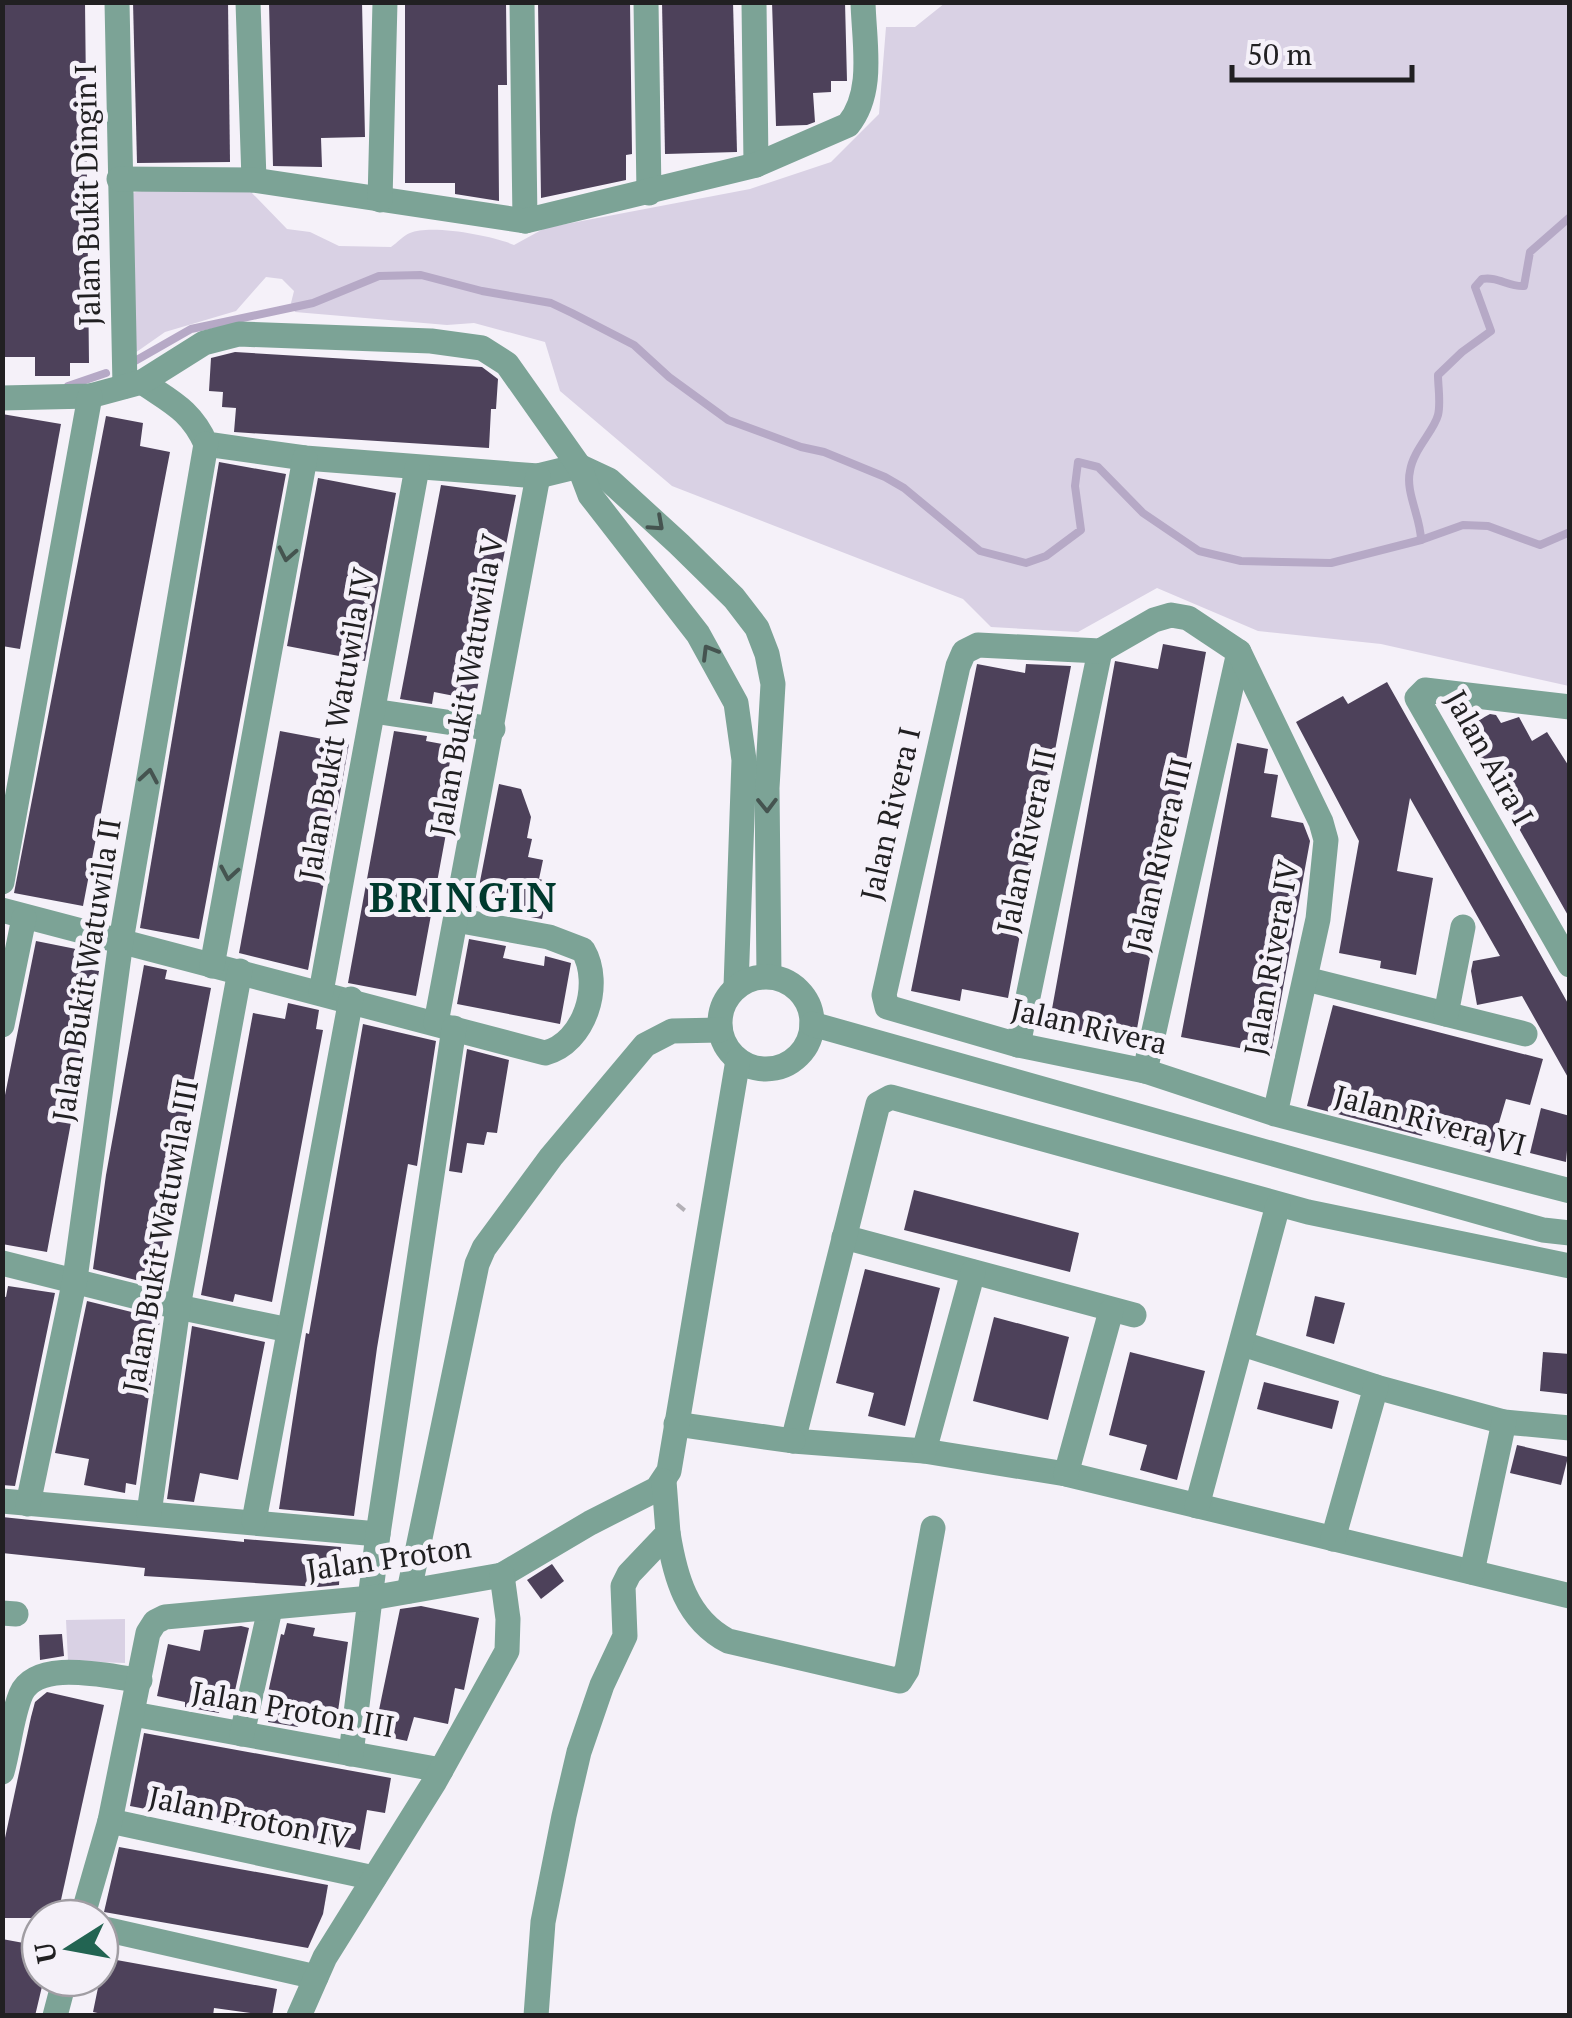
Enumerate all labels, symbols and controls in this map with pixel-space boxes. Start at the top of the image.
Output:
scale bar [1232,20,1412,82]
text: 50 m [1247,34,1312,74]
street label: Jalan Bukit Dingin I [65,64,109,326]
one-way arrow [645,512,664,530]
street label: Jalan Bukit Watuwila V [420,531,512,838]
one-way arrow [277,545,298,562]
street label: Jalan Bukit Watuwila IV [289,564,383,883]
one-way arrow [702,645,721,663]
street label: Jalan Aira I [1436,683,1543,832]
street label: Jalan Rivera I [851,723,929,905]
street label: Jalan Rivera II [987,745,1065,937]
street label: Jalan Rivera III [1117,754,1201,956]
one-way arrow [138,768,159,784]
one-way arrow [757,798,778,814]
street label: Jalan Bukit Watuwila II [42,815,130,1124]
street label: Jalan Rivera IV [1234,857,1308,1059]
one-way arrow [219,865,240,882]
district label: BRINGIN [369,870,559,923]
street label: Jalan Rivera [1007,989,1171,1063]
street label: Jalan Rivera VI [1330,1075,1530,1165]
street label: Jalan Bukit Watuwila III [113,1076,207,1395]
street label: Jalan Proton [304,1527,474,1589]
street label: Jalan Proton III [189,1672,397,1746]
street label: Jalan Proton IV [145,1776,354,1858]
north arrow [20,1898,120,1998]
text: U [25,1940,65,1966]

